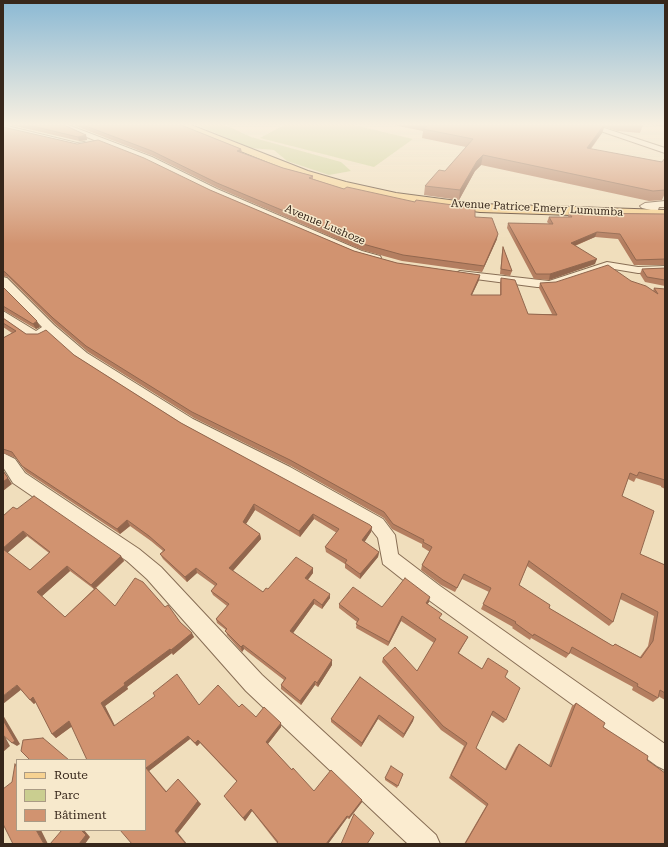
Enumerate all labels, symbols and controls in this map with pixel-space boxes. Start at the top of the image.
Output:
street label: Avenue Patrice Emery Lumumba [451,197,623,219]
street label: Avenue Lushoze [283,202,367,248]
legend [16,759,146,831]
text: Route [54,768,88,782]
text: Parc [54,788,79,802]
text: Bâtiment [54,808,106,822]

